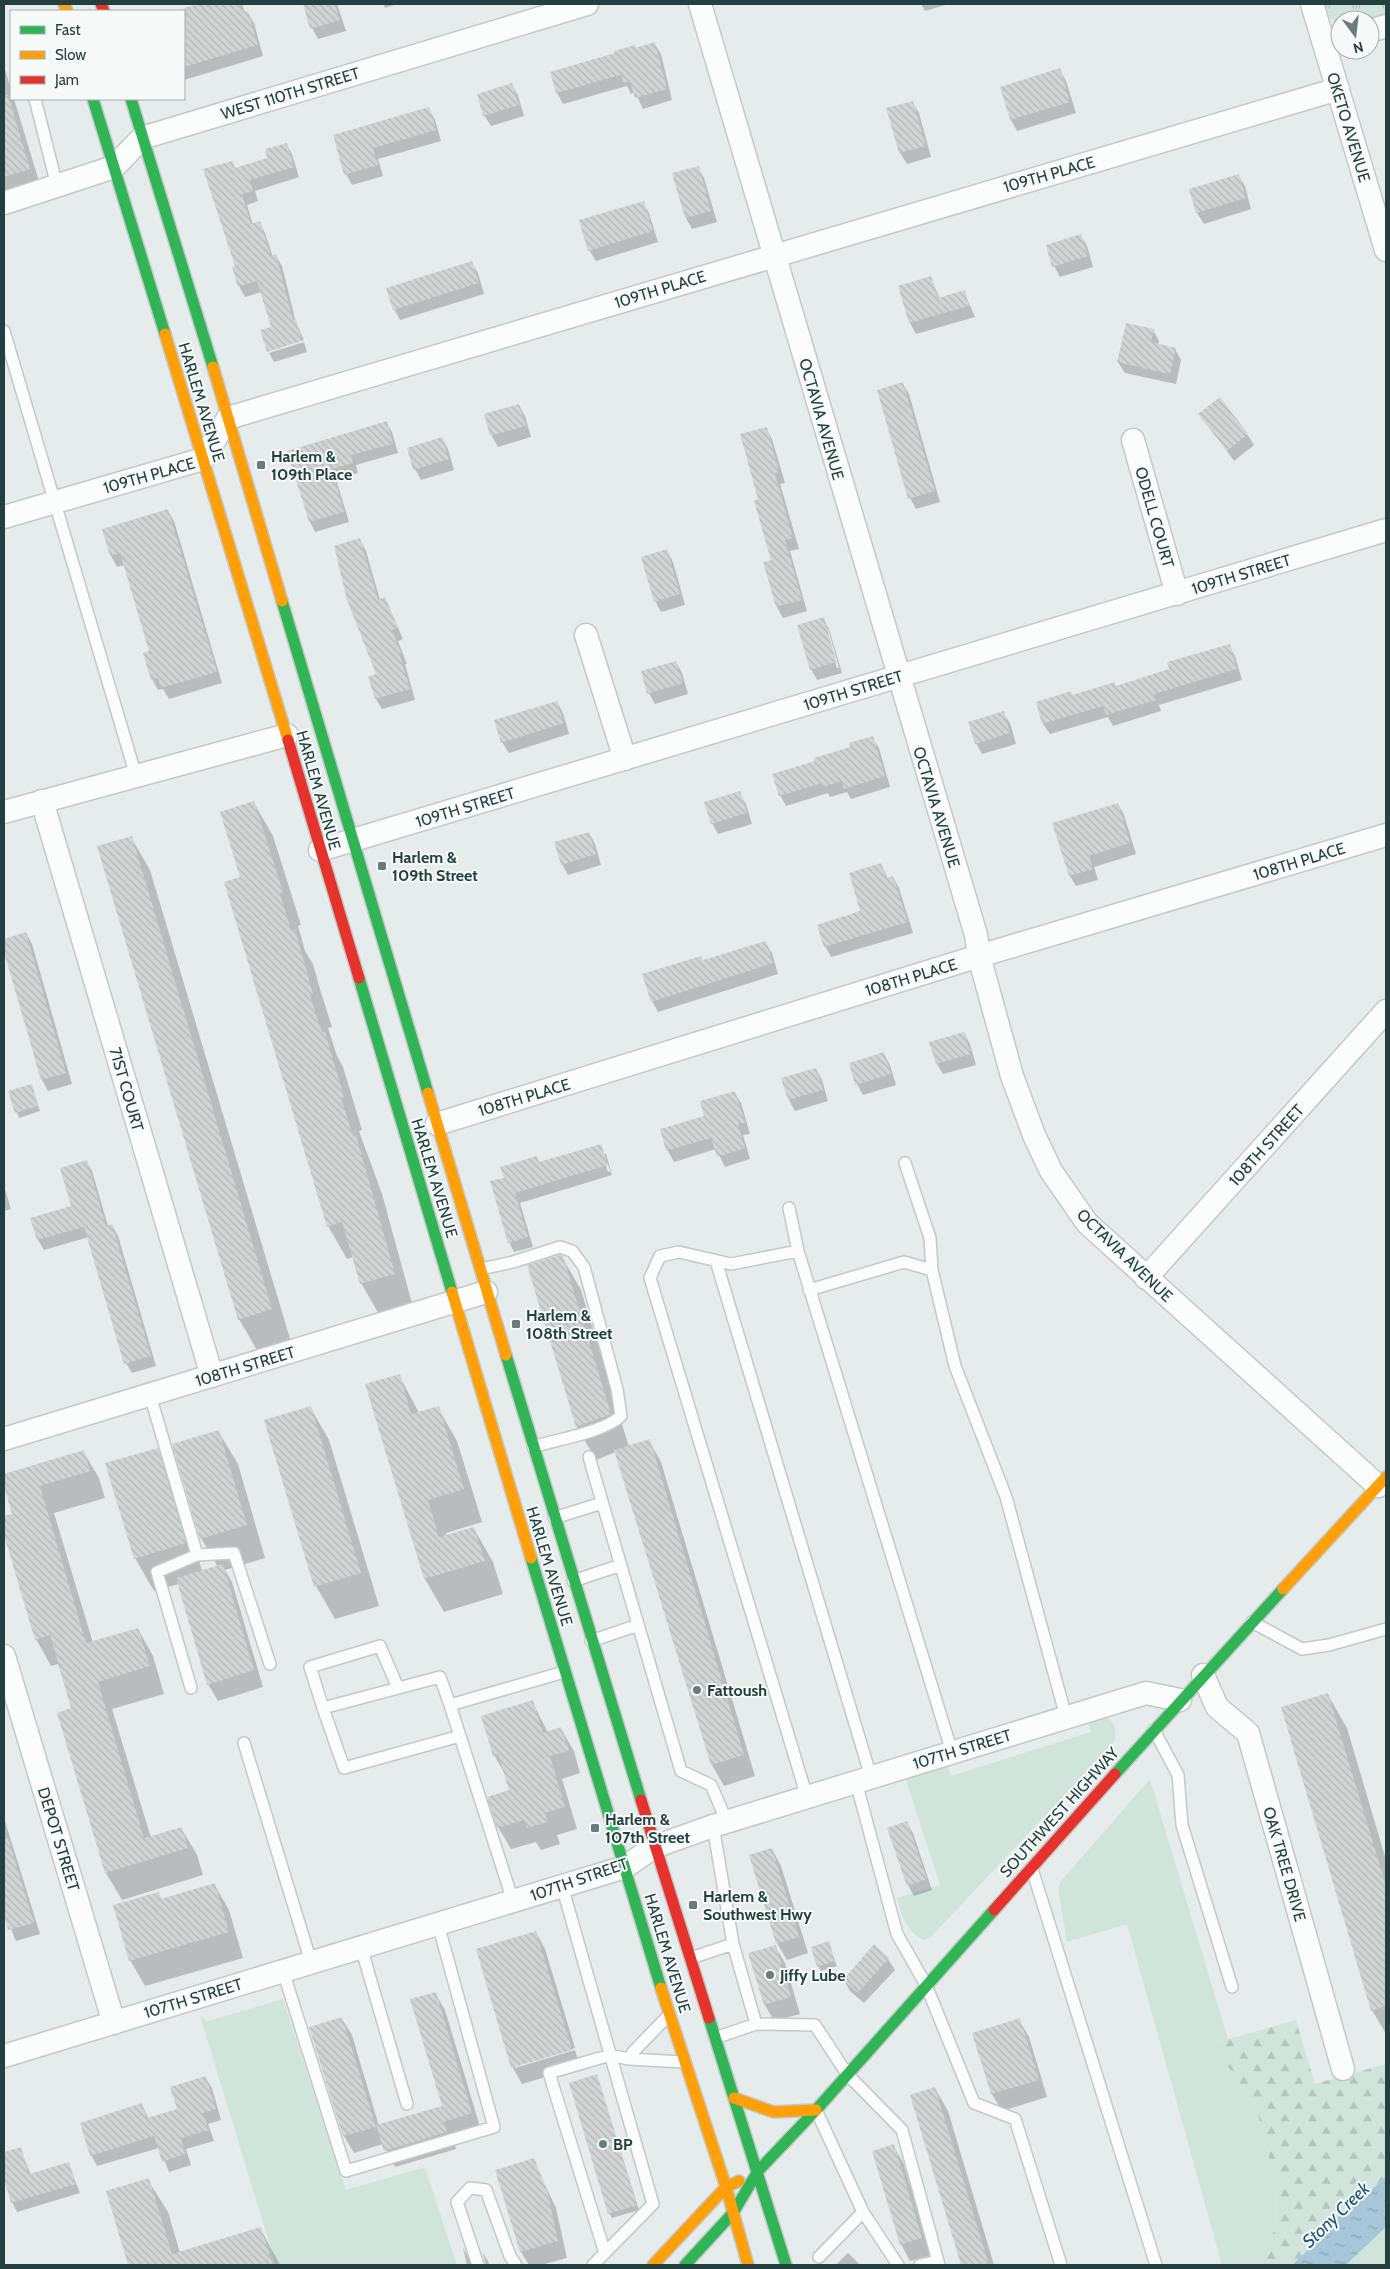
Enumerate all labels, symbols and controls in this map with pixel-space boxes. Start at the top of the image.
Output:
legend [10,10,185,100]
north arrow [1330,10,1380,60]
text: Fast [55,21,80,39]
text: N [1351,38,1365,58]
text: Slow [55,46,86,64]
street label: WEST 110TH STREET [219,63,362,124]
street label: OKETO AVENUE [1323,70,1374,184]
text: Jam [54,71,79,89]
street label: 109TH PLACE [1001,152,1097,197]
street label: 109TH PLACE [612,267,708,312]
street label: HARLEM AVENUE [174,340,229,464]
street label: OCTAVIA AVENUE [795,356,848,482]
place label: Harlem & 109th Place [271,447,352,484]
street label: 109TH PLACE [101,453,197,498]
marker: Harlem & 109th Place [255,459,267,471]
street label: ODELL COURT [1131,465,1178,570]
street label: 109TH STREET [1189,550,1293,599]
street label: 109TH STREET [801,666,905,715]
street label: HARLEM AVENUE [292,728,345,852]
street label: OCTAVIA AVENUE [909,744,964,870]
street label: 109TH STREET [413,783,517,832]
street label: 108TH PLACE [1251,838,1347,884]
place label: Harlem & 109th Street [392,848,478,885]
marker: Harlem & 109th Street [376,860,388,872]
street label: 108TH PLACE [863,954,959,1000]
street label: 71ST COURT [106,1045,148,1134]
street label: 108TH PLACE [476,1074,572,1120]
street label: 108TH STREET [1225,1100,1308,1190]
street label: HARLEM AVENUE [407,1116,462,1240]
street label: OCTAVIA AVENUE [1073,1205,1177,1306]
place label: Harlem & 108th Street [526,1306,613,1343]
marker: Harlem & 108th Street [510,1318,522,1330]
street label: 108TH STREET [193,1342,298,1391]
street label: HARLEM AVENUE [522,1504,577,1628]
place label: Fattoush [707,1681,767,1700]
marker: Fattoush [691,1684,703,1696]
street label: 107TH STREET [911,1725,1014,1773]
street label: SOUTHWEST HIGHWAY [996,1743,1123,1881]
street label: DEPOT STREET [34,1785,83,1894]
street label: OAK TREE DRIVE [1259,1805,1310,1924]
place label: Harlem & 107th Street [605,1810,690,1847]
marker: Harlem & 107th Street [589,1822,601,1834]
street label: 107TH STREET [528,1854,631,1905]
place label: Harlem & Southwest Hwy [703,1887,812,1924]
street label: HARLEM AVENUE [640,1891,695,2015]
marker: Harlem & Southwest Hwy [687,1899,699,1911]
place label: Jiffy Lube [779,1966,845,1985]
marker: Jiffy Lube [764,1969,776,1981]
street label: 107TH STREET [142,1974,245,2022]
place label: BP [613,2135,633,2154]
marker: BP [597,2138,609,2150]
water label: Stony Creek [1298,2177,1375,2252]

